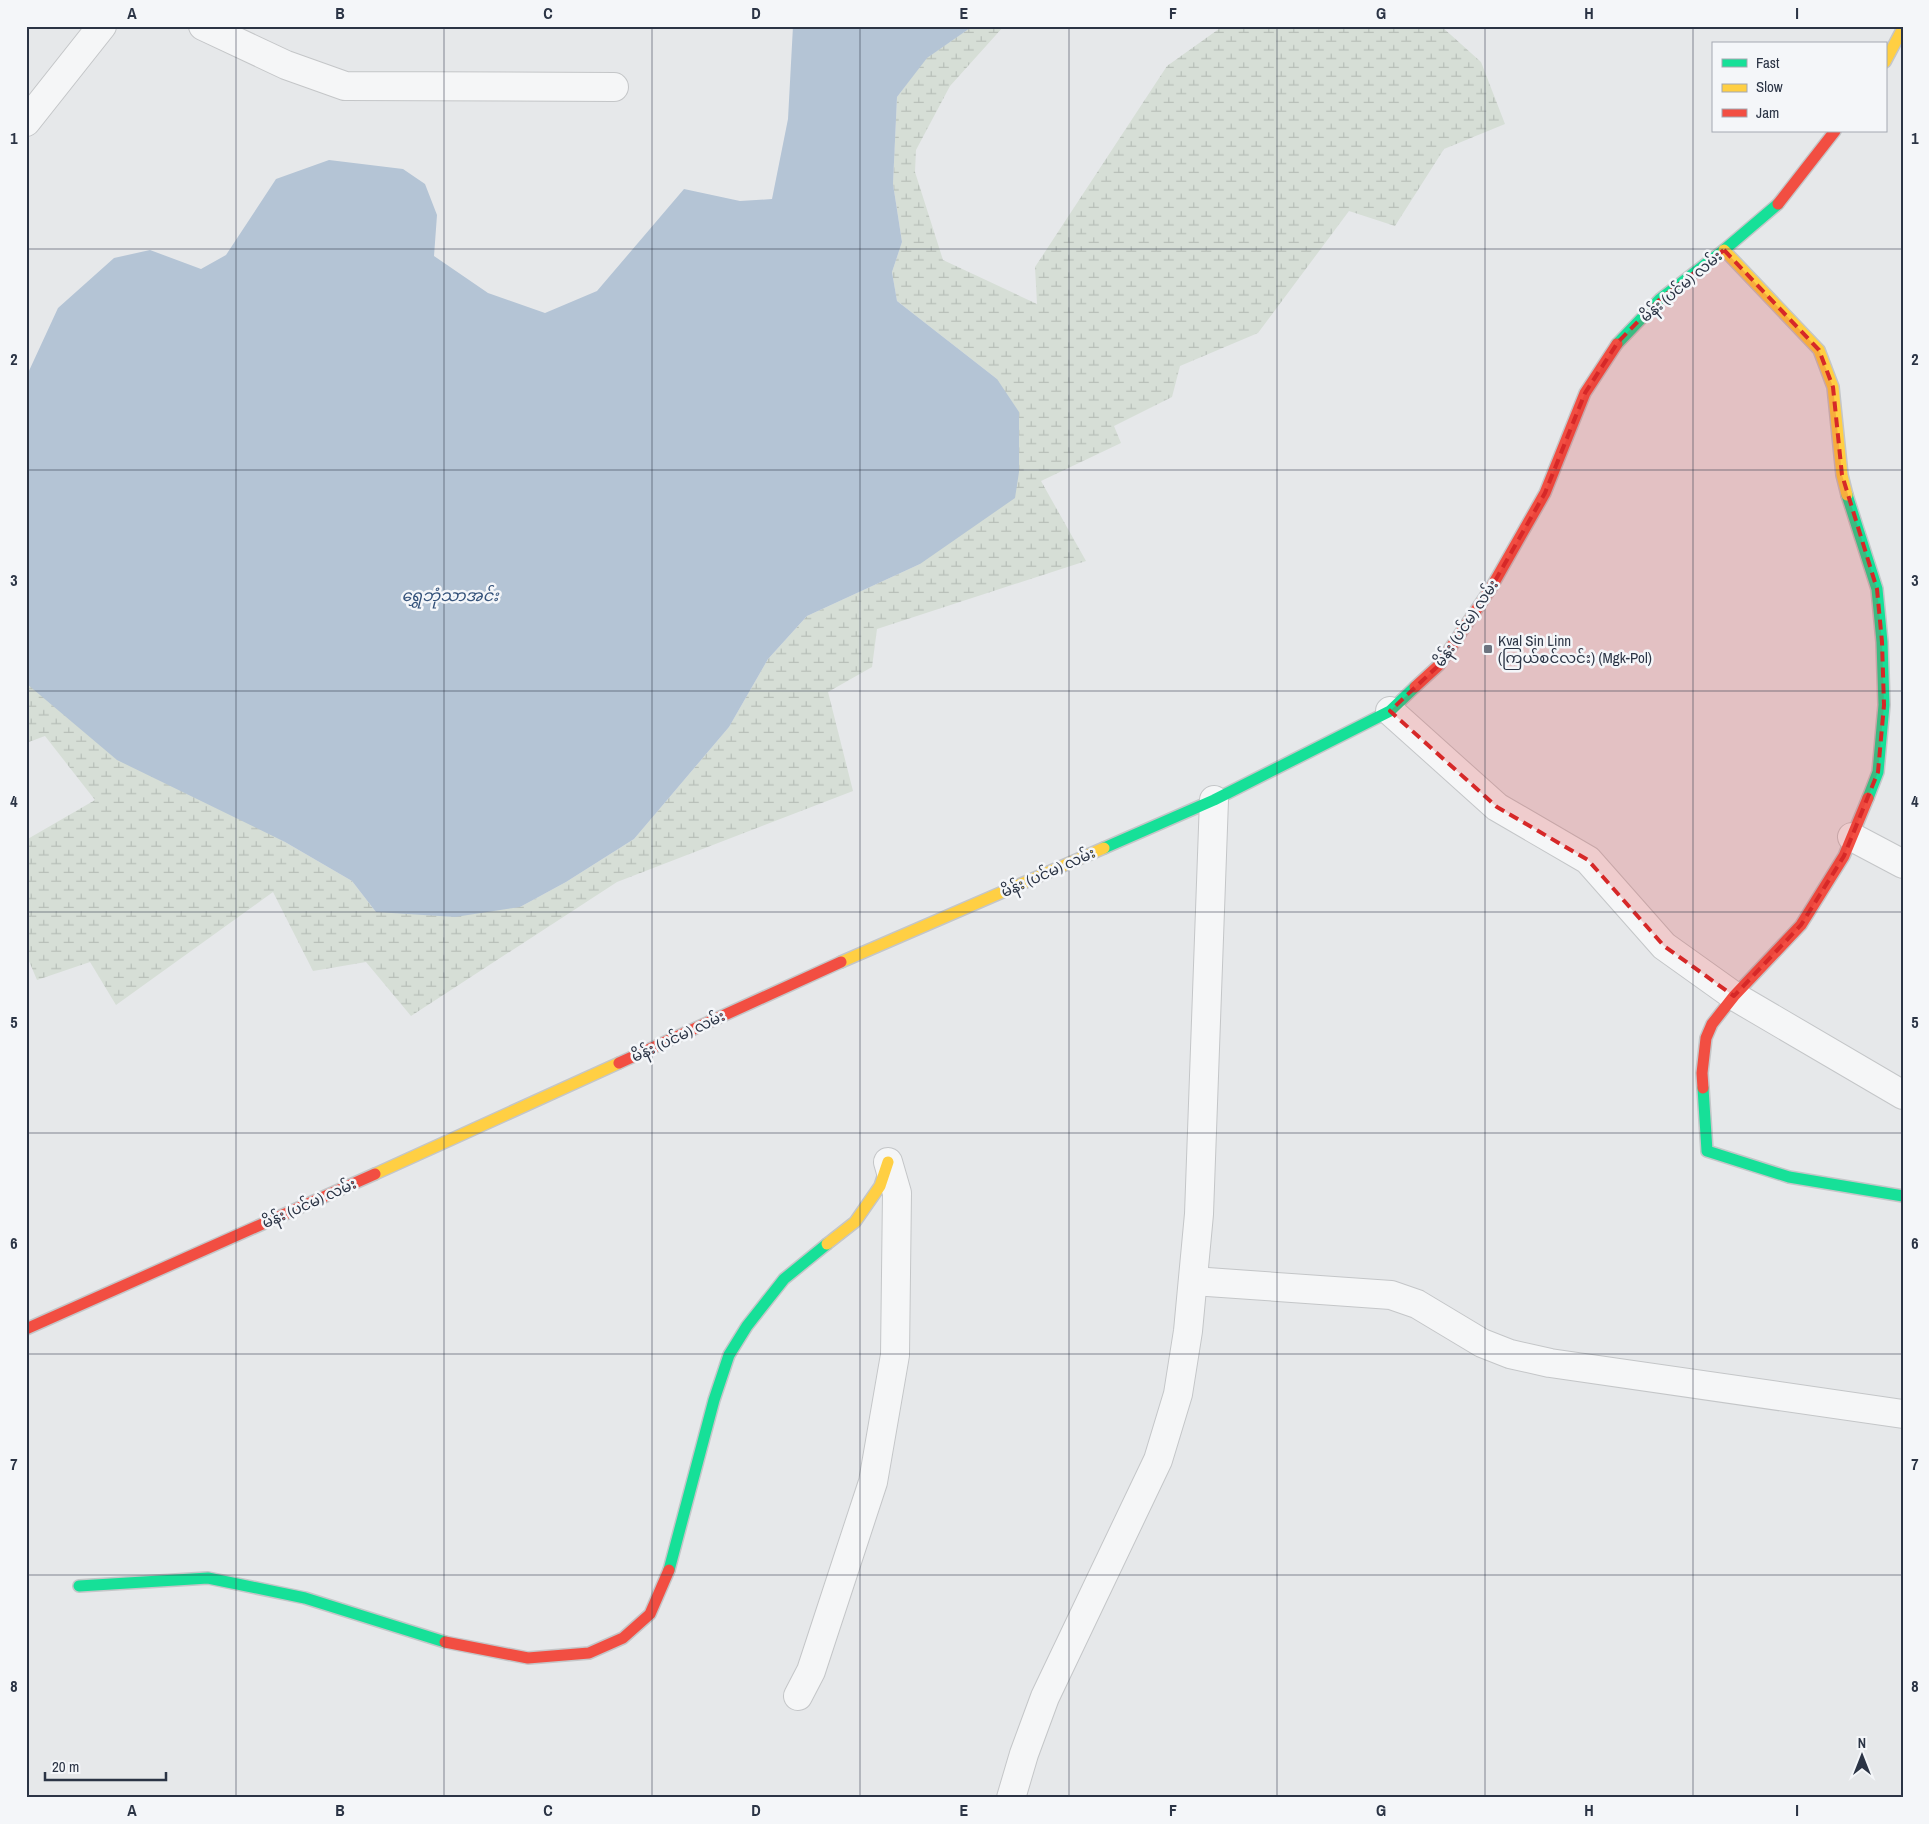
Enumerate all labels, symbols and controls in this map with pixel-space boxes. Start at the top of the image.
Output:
text: A [127,2,137,24]
text: B [335,2,345,24]
text: C [543,2,553,24]
text: D [751,2,761,24]
text: E [960,2,969,24]
text: F [1169,2,1177,24]
text: G [1376,2,1386,24]
text: H [1584,2,1594,24]
text: I [1795,2,1799,24]
legend [1712,42,1886,132]
text: Fast [1756,52,1780,73]
text: Slow [1756,76,1783,97]
text: Jam [1756,102,1779,123]
text: 1 [10,127,18,149]
text: 1 [1911,127,1919,149]
street label: မိန်း (ပင်မ) လမ်း [1635,245,1728,328]
text: 2 [10,348,18,370]
text: 2 [1911,348,1919,370]
text: 3 [10,569,18,591]
text: 3 [1911,569,1919,591]
street label: မိန်း (ပင်မ) လမ်း [1429,575,1505,672]
water label: ရွှေဘုံသာအင်း [401,584,500,609]
place label: Kyal Sin Linn (ကြယ်စင်လင်း) (Mgk-Pol) [1498,630,1652,670]
marker: Kyal Sin Linn (ကြယ်စင်လင်း) (Mgk-Pol) [1482,643,1494,655]
text: 4 [10,790,18,812]
text: 4 [1911,790,1919,812]
street label: မိန်း (ပင်မ) လမ်း [998,842,1099,904]
street label: မိန်း (ပင်မ) လမ်း [628,1005,729,1069]
text: 5 [10,1011,18,1033]
text: 5 [1911,1011,1919,1033]
street label: မိန်း (ပင်မ) လမ်း [259,1173,360,1235]
text: 6 [10,1232,18,1254]
text: 6 [1911,1232,1919,1254]
text: 7 [10,1453,18,1475]
text: 7 [1911,1453,1919,1475]
text: 8 [10,1675,18,1697]
text: 8 [1911,1675,1919,1697]
north arrow [1836,1732,1886,1782]
text: N [1858,1734,1866,1752]
scale bar [45,1749,166,1781]
text: 20 m [52,1756,79,1777]
text: A [127,1799,137,1821]
text: B [335,1799,345,1821]
text: C [543,1799,553,1821]
text: D [751,1799,761,1821]
text: E [960,1799,969,1821]
text: F [1169,1799,1177,1821]
text: G [1376,1799,1386,1821]
text: H [1584,1799,1594,1821]
text: I [1795,1799,1799,1821]

